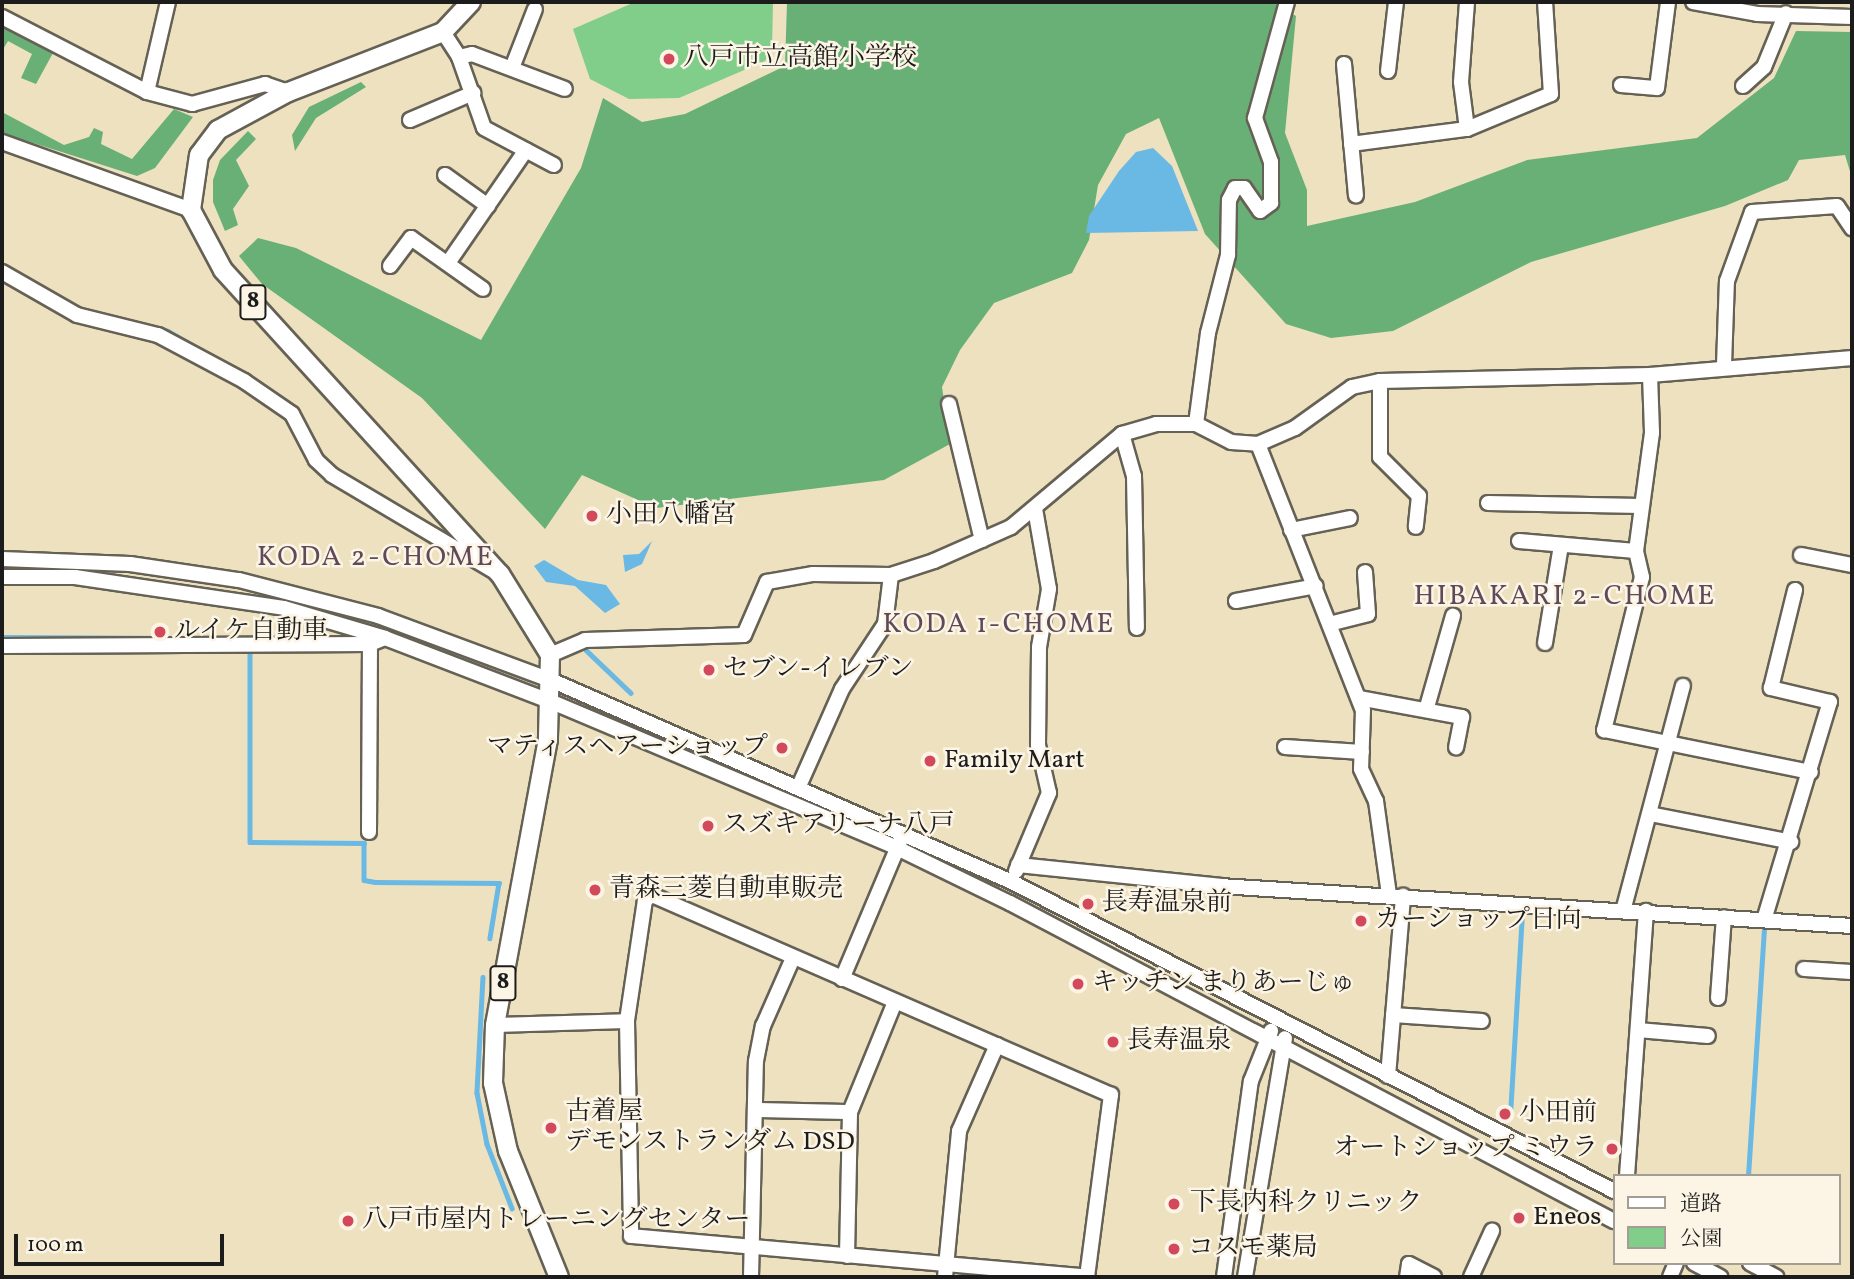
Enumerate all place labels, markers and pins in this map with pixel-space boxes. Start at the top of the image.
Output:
place label: 八戸市立高館小学校 [683,43,917,75]
marker: 八戸市立高館小学校 [661,51,677,67]
place label: 小田八幡宮 [606,500,736,532]
marker: 小田八幡宮 [584,508,600,524]
place label: ルイケ自動車 [174,616,330,648]
marker: ルイケ自動車 [152,624,168,640]
place label: セブン-イレブン [723,654,916,686]
marker: セブン-イレブン [701,662,717,678]
place label: マティスヘアーショップ [483,732,768,764]
marker: マティスヘアーショップ [774,740,790,756]
place label: Family Mart [944,745,1085,777]
marker: Family Mart [922,753,938,769]
place label: スズキアリーナ八戸 [722,810,956,842]
marker: スズキアリーナ八戸 [700,818,716,834]
place label: 青森三菱自動車販売 [609,874,843,906]
marker: 青森三菱自動車販売 [587,882,603,898]
place label: 長寿温泉前 [1102,888,1232,920]
marker: 長寿温泉前 [1080,896,1096,912]
place label: カーショップ日向 [1375,905,1583,937]
marker: カーショップ日向 [1353,913,1369,929]
place label: キッチン まりあーじゅ [1092,968,1357,1000]
marker: キッチン まりあーじゅ [1070,976,1086,992]
place label: 長寿温泉 [1127,1026,1231,1058]
marker: 長寿温泉 [1105,1034,1121,1050]
place label: 古着屋 デモンストランダム DSD [565,1097,857,1158]
place label: 小田前 [1519,1098,1597,1130]
marker: 小田前 [1497,1106,1513,1122]
marker: 古着屋 デモンストランダム DSD [543,1120,559,1136]
place label: オートショップ ミウラ [1333,1133,1598,1165]
marker: オートショップ ミウラ [1604,1141,1620,1157]
place label: 下長内科クリニック [1190,1188,1424,1220]
marker: 下長内科クリニック [1164,1194,1184,1214]
place label: Eneos [1533,1202,1601,1234]
place label: 八戸市屋内トレーニングセンター [362,1205,752,1237]
marker: Eneos [1511,1210,1527,1226]
marker: 八戸市屋内トレーニングセンター [340,1213,356,1229]
place label: コスモ薬局 [1188,1233,1318,1265]
marker: コスモ薬局 [1166,1241,1182,1257]

